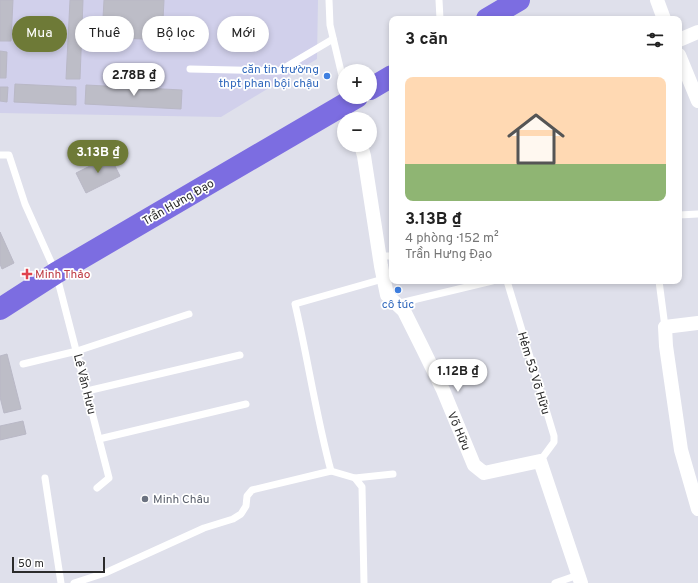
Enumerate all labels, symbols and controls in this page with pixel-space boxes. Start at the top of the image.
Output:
chip: Mua [12,16,67,52]
chip: Thuê [75,16,134,52]
chip: Bộ lọc [142,16,209,52]
chip: Mới [217,16,269,52]
text: 3 căn [405,29,448,51]
icon: filters [644,29,666,51]
place label: căn tin trường thpt phan bội chậu [219,62,319,92]
pin: 2.78B ₫ [97,63,171,97]
map controls [337,64,377,152]
button: + [337,64,377,104]
text: 2.78B ₫ [112,68,156,84]
marker: căn tin trường thpt phan bội chậu [322,71,332,81]
icon: home [500,103,572,175]
button: − [337,112,377,152]
pin: 3.13B ₫ [61,140,135,174]
text: 3.13B ₫ [76,145,120,161]
street label: Trần Hưng Đạo [140,176,218,230]
text: 3.13B ₫ [405,209,462,231]
text: 4 phòng · 152 m² [405,231,499,247]
text: Trần Hưng Đạo [405,247,492,263]
place label: Minh Thảo [35,267,91,283]
marker: Minh Thảo [22,269,32,279]
marker: cô túc [393,285,403,295]
place label: cô túc [382,297,414,313]
street label: Hẻm 53 Võ Hữu [513,330,553,417]
street label: Lê Văn Hưu [69,352,99,416]
pin: 1.12B ₫ [421,359,495,393]
text: 1.12B ₫ [437,364,479,380]
street label: Võ Hữu [443,410,473,453]
place label: Minh Châu [153,492,210,508]
marker: Minh Châu [140,494,150,504]
scale bar [12,555,105,574]
text: 50 m [18,557,44,571]

